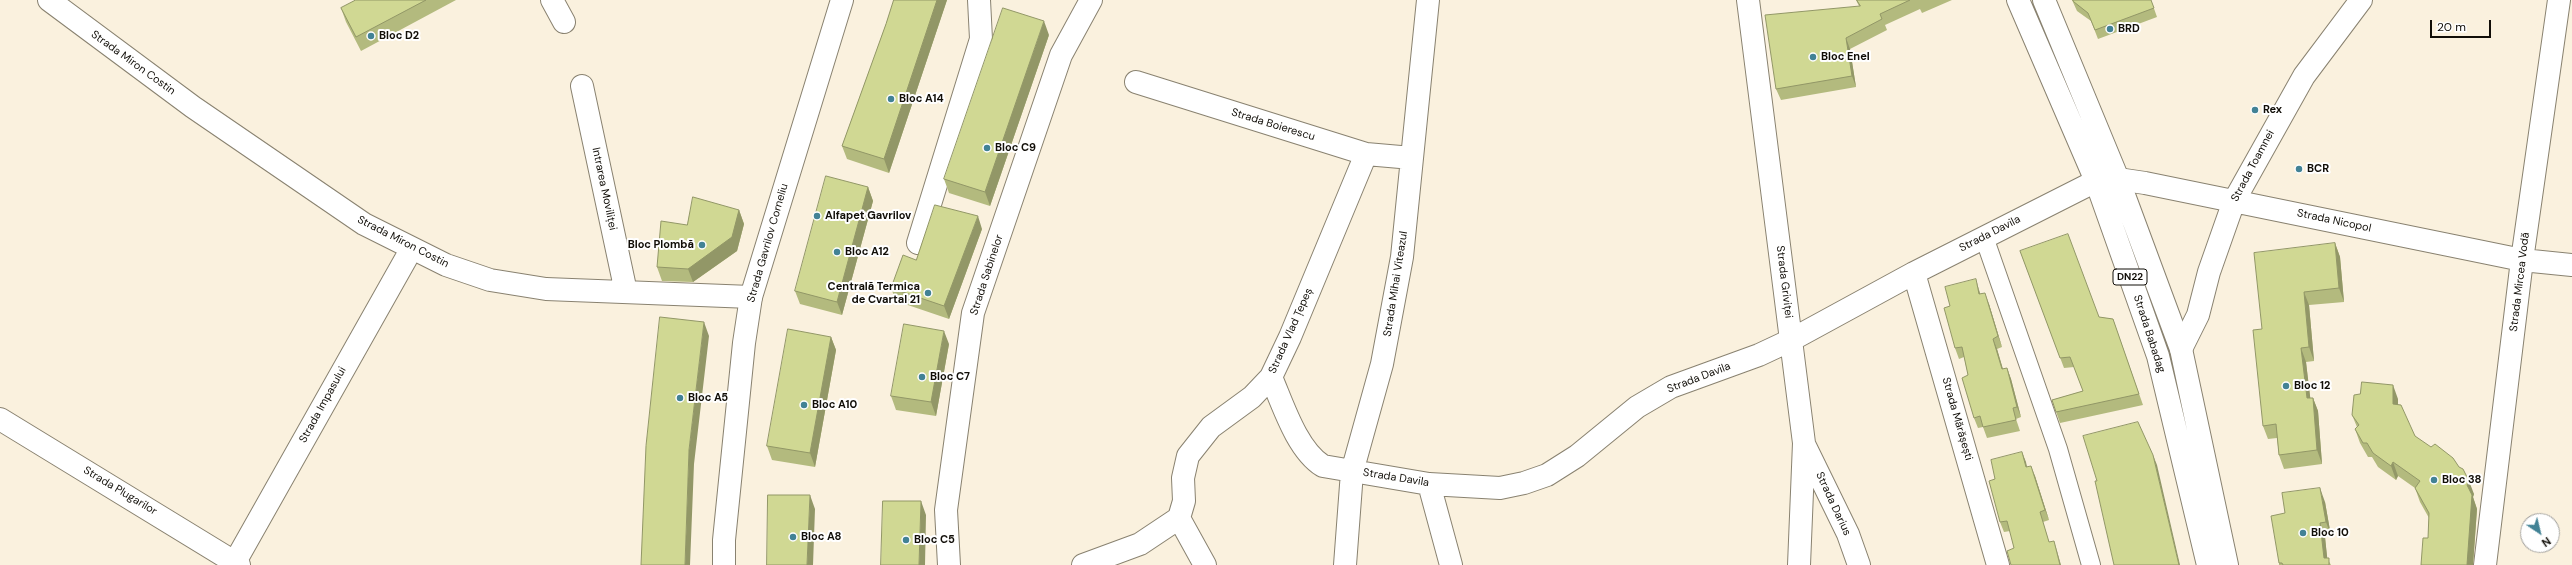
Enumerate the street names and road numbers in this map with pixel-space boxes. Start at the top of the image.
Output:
street label: Strada Miron Costin [88,28,178,98]
street label: Strada Boierescu [1230,106,1316,144]
street label: Strada Toamnei [2229,128,2277,204]
street label: Intrarea Moviliței [589,146,619,232]
street label: Strada Gavrilov Corneliu [745,182,791,304]
street label: Strada Nicopol [2296,207,2372,235]
street label: Strada Miron Costin [355,213,451,271]
street label: Strada Davila [1957,213,2023,255]
street label: Strada Mihai Viteazul [1381,230,1411,338]
street label: Strada Mircea Vodă [2507,232,2533,332]
street label: Strada Sabinelor [968,233,1006,317]
street label: Strada Griviței [1773,245,1795,319]
road number: DN22 [2113,269,2147,285]
street label: Strada Vlad Țepeș [1266,286,1316,376]
street label: Strada Babadag [2130,293,2168,375]
street label: Strada Davila [1665,360,1733,396]
street label: Strada Impasului [297,365,349,445]
street label: Strada Mărășești [1939,376,1975,462]
street label: Strada Plugarilor [81,464,159,518]
street label: Strada Davila [1362,466,1430,490]
street label: Strada Darius [1813,470,1853,538]

